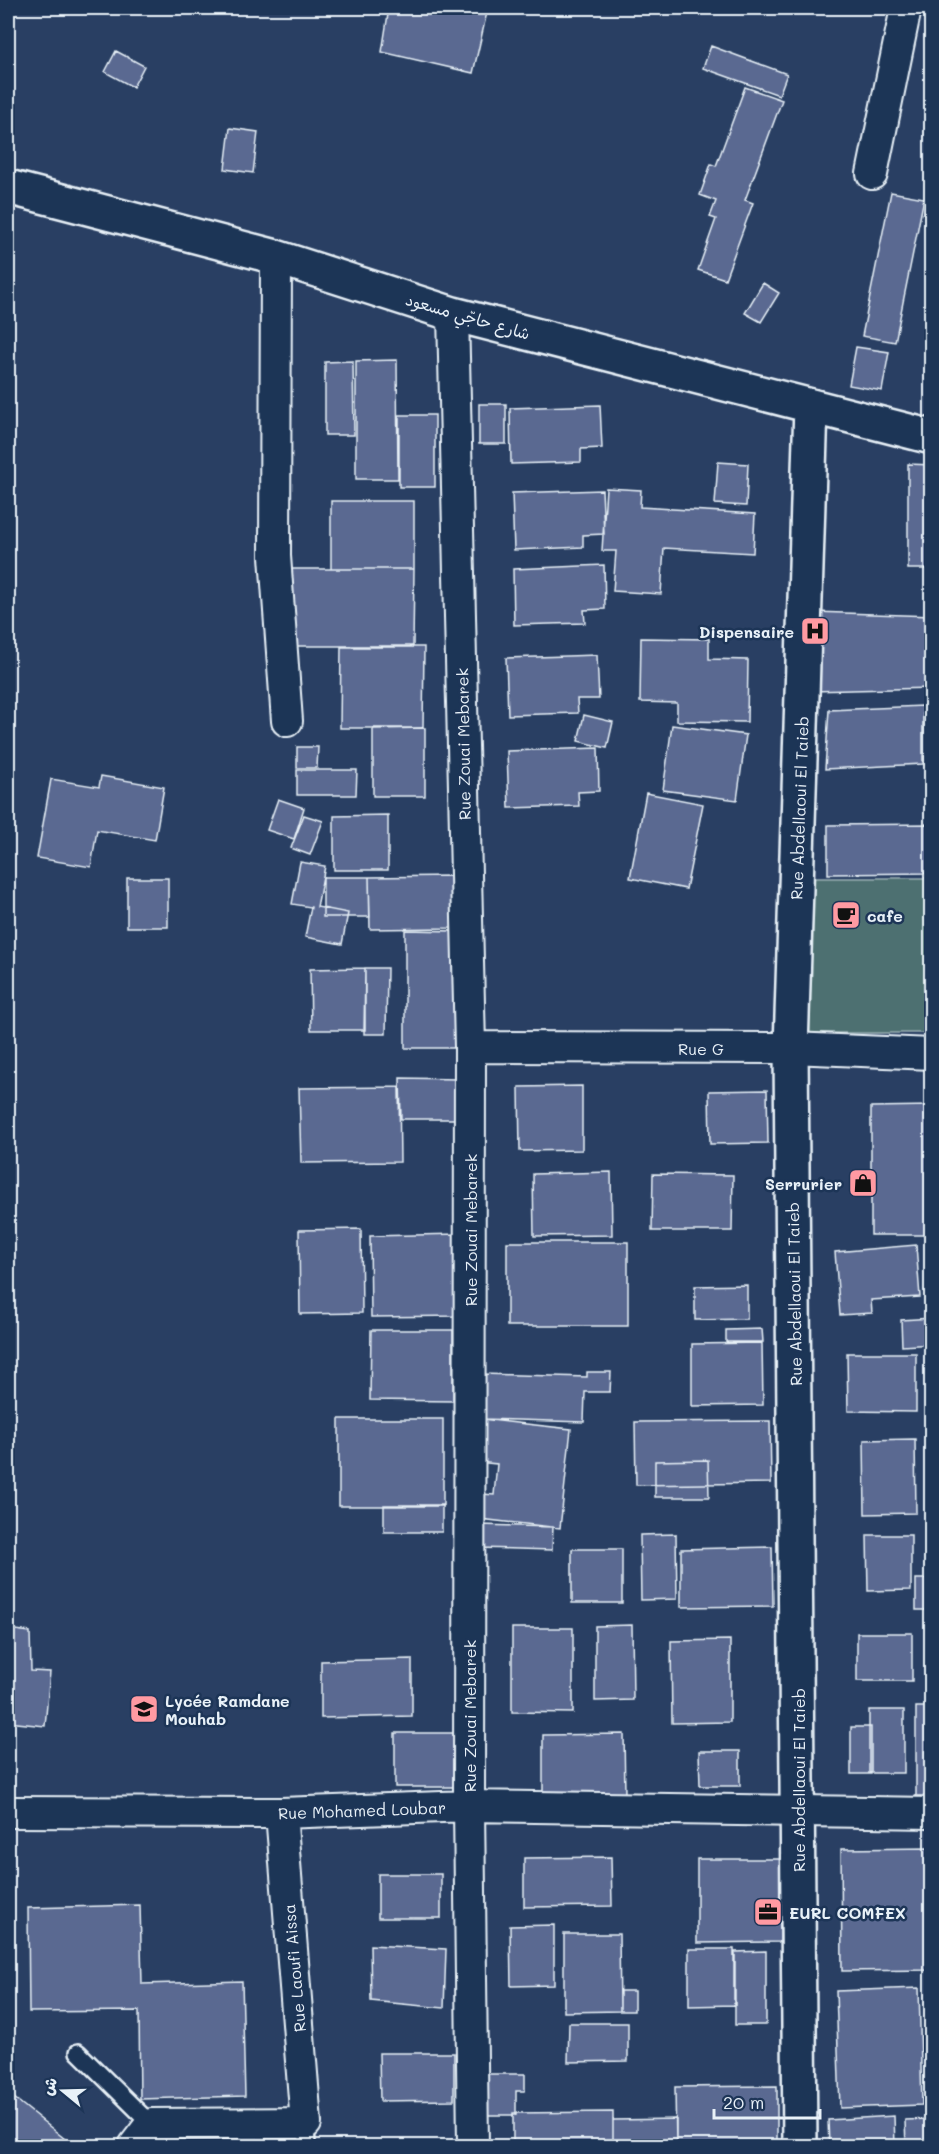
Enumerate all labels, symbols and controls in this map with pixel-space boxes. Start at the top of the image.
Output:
street label: شارع حاجّي مسعود [402,288,533,349]
hospital icon: Dispensaire [799,615,831,647]
place label: Dispensaire [699,621,794,642]
street label: Rue Zouai Mebarek [451,668,475,820]
street label: Rue Abdellaoui El Taieb [785,716,813,900]
cafe icon: cafe [830,899,862,931]
place label: cafe [867,905,903,926]
street label: Rue G [678,1038,724,1059]
street label: Rue Zouai Mebarek [460,1154,481,1306]
shop icon: Serrurier [847,1167,879,1199]
place label: Serrurier [765,1173,842,1194]
street label: Rue Abdellaoui El Taieb [782,1202,806,1386]
street label: Rue Zouai Mebarek [459,1640,480,1792]
street label: Rue Abdellaoui El Taieb [788,1688,809,1872]
place label: Lycée Ramdane Mouhab [165,1690,290,1729]
school or university icon: Lycée Ramdane Mouhab [128,1693,160,1725]
street label: Rue Mohamed Loubar [278,1797,446,1823]
office icon: EURL COMFEX [752,1896,784,1928]
place label: EURL COMFEX [789,1902,906,1923]
street label: Rue Laoufi Aissa [278,1903,310,2033]
north arrow [33,2061,93,2121]
text: ش [36,2074,61,2098]
scale bar [714,2082,820,2120]
text: 20 m [723,2090,764,2114]

